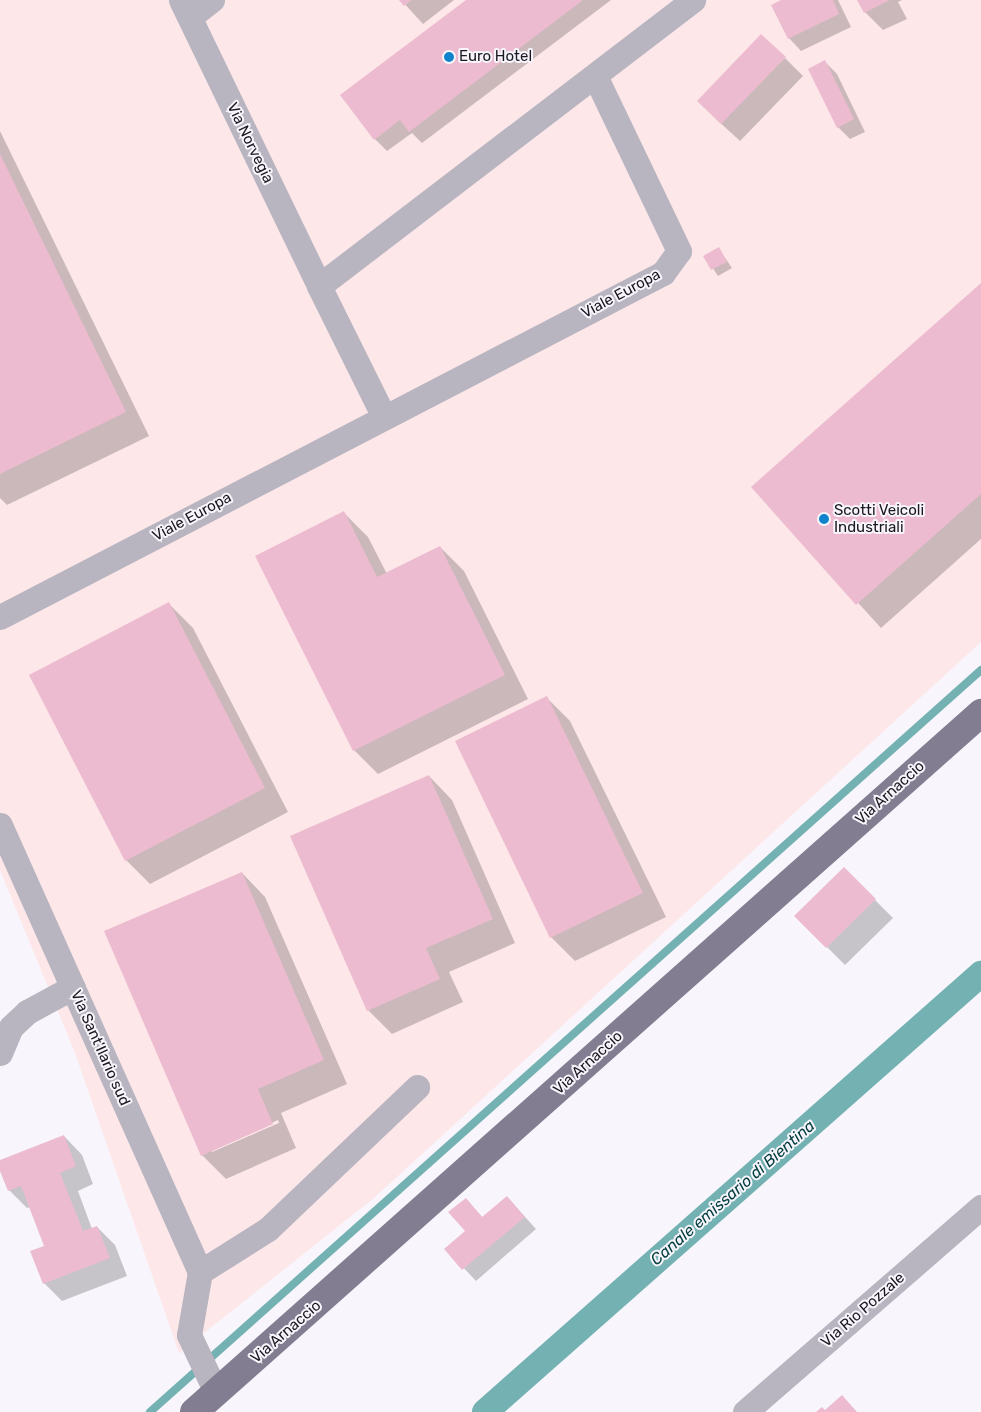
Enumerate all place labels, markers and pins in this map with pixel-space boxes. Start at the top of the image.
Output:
place label: Euro Hotel [459,48,532,66]
marker: Euro Hotel [443,51,455,63]
place label: Scotti Veicoli Industriali [834,501,924,536]
marker: Scotti Veicoli Industriali [818,513,830,525]

